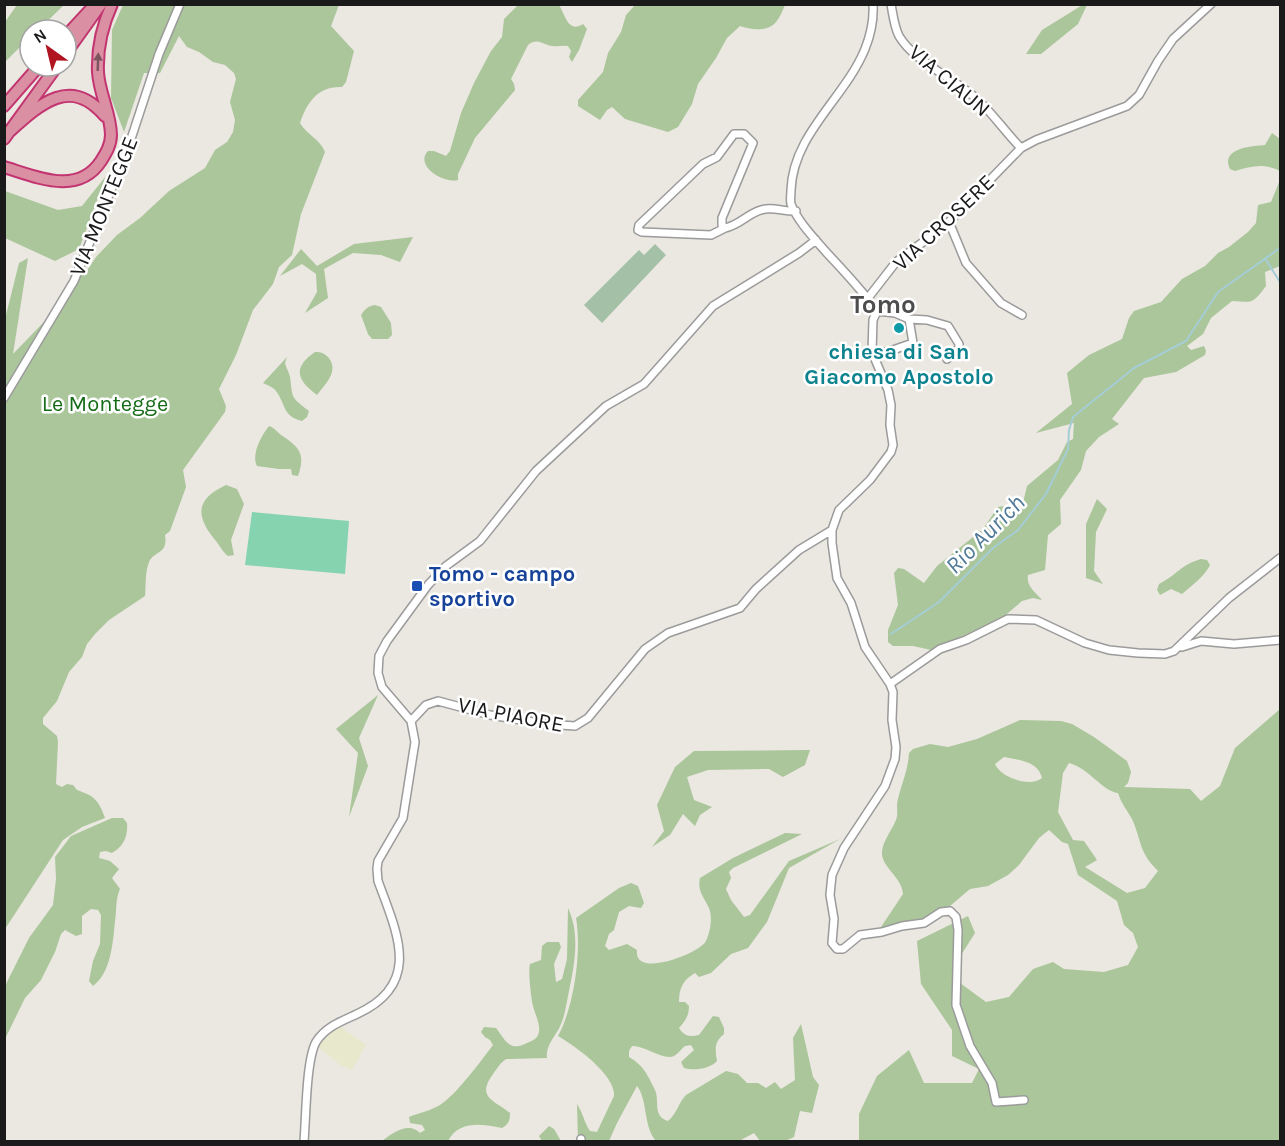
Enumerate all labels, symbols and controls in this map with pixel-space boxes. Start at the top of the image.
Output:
north arrow [18,18,78,78]
text: N [30,25,50,47]
street label: VIA CIAUN [903,39,995,122]
one-way arrow [93,52,103,71]
street label: VIA MONTEGGE [64,133,144,280]
street label: VIA CROSERE [888,169,1000,276]
district label: Tomo [850,289,916,320]
marker: chiesa di San Giacomo Apostolo [892,321,906,335]
place label: chiesa di San Giacomo Apostolo [804,339,994,390]
park label: Le Montegge [42,391,168,417]
water label: Rio Aurich [939,488,1031,580]
place label: Tomo - campo sportivo [429,561,575,612]
marker: Tomo - campo sportivo [410,579,424,593]
street label: VIA PIAORE [456,692,566,738]

